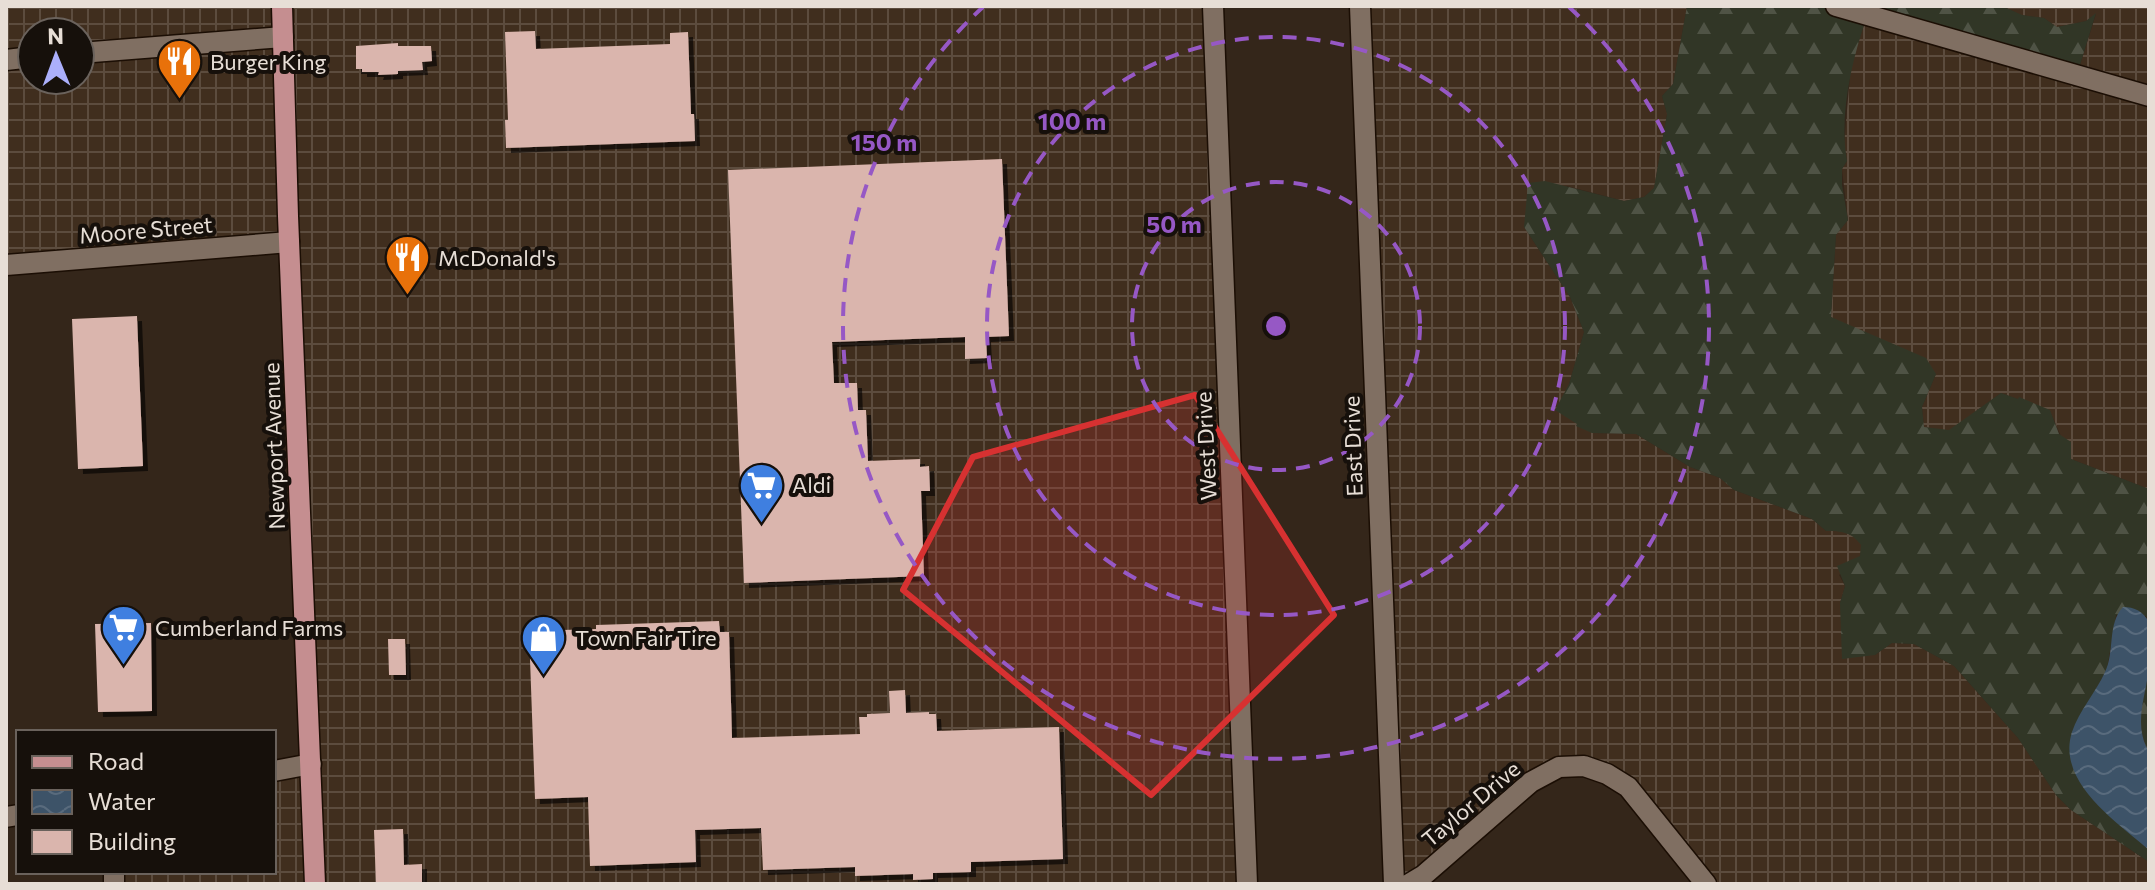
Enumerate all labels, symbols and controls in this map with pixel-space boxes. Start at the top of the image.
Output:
north arrow [16,16,96,96]
text: N [47,22,64,49]
restaurant icon: Burger King [155,38,203,101]
place label: Burger King [210,48,327,75]
text: 100 m [1038,106,1106,135]
text: 150 m [851,127,917,156]
text: 50 m [1146,209,1202,238]
street label: Moore Street [78,210,214,249]
restaurant icon: McDonald's [383,234,431,297]
place label: McDonald's [438,244,556,271]
centre of rings [1262,312,1290,340]
street label: Newport Avenue [257,362,290,530]
street label: West Drive [1189,391,1222,501]
street label: East Drive [1337,395,1368,497]
supermarket icon: Aldi [737,461,785,524]
place label: Aldi [792,471,831,498]
supermarket icon: Cumberland Farms [100,604,148,667]
place label: Cumberland Farms [155,614,343,641]
shop icon: Town Fair Tire [520,614,568,677]
place label: Town Fair Tire [575,624,717,651]
legend [16,730,276,874]
text: Road [88,746,144,775]
street label: Taylor Drive [1416,755,1525,852]
text: Water [88,786,156,815]
text: Building [88,826,176,855]

